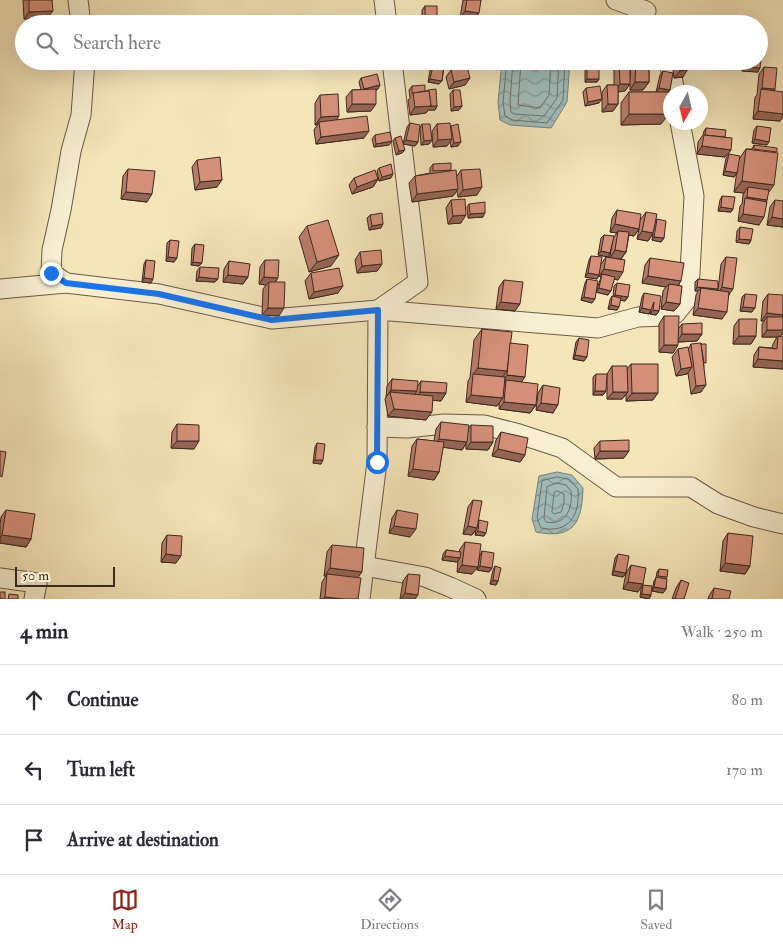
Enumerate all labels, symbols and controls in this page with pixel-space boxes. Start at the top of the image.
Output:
search box [15,15,768,70]
icon: search [33,29,61,57]
text: Search here [73,31,161,55]
north arrow [663,85,708,130]
route end [40,262,63,285]
route start [366,451,389,474]
scale bar [15,564,115,587]
text: 50 m [22,567,49,584]
text: 4 min [20,618,68,645]
text: Walk · 250 m [681,622,763,642]
icon: ahead [20,686,48,714]
text: Continue [67,688,138,712]
text: 80 m [732,690,763,710]
icon: left [20,756,48,784]
text: Turn left [67,758,135,782]
text: 170 m [726,760,763,780]
icon: arrive [20,826,48,854]
text: Arrive at destination [67,828,219,852]
tab: Map [111,886,139,933]
tab: Directions [360,886,419,933]
tab: Saved [640,886,672,933]

